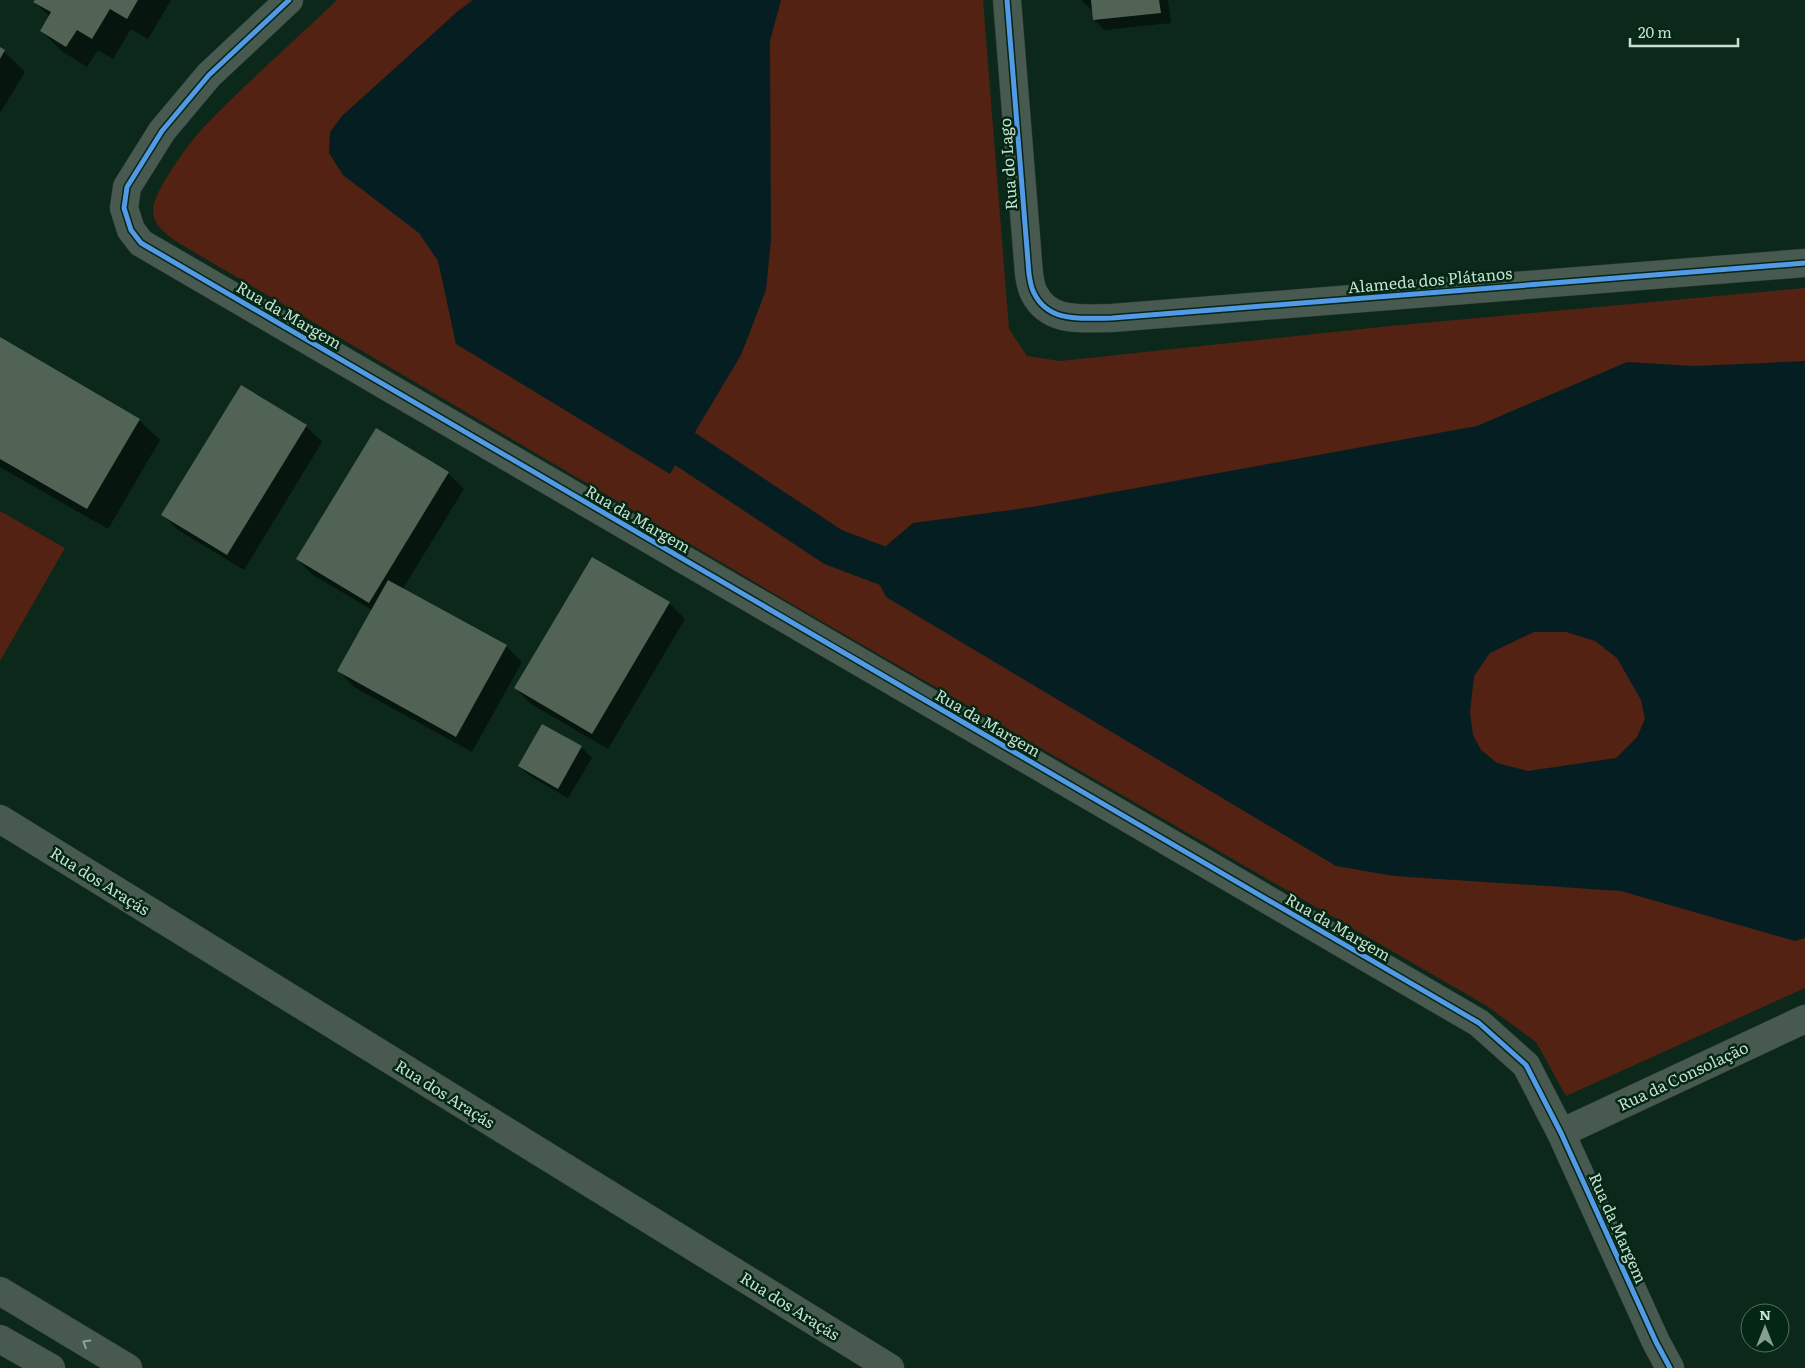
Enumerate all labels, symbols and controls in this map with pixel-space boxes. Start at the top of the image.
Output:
scale bar [1630,15,1738,47]
text: 20 m [1638,20,1672,43]
street label: Rua do Lago [992,117,1022,211]
street label: Alameda dos Plátanos [1347,260,1513,298]
street label: Rua da Margem [232,274,347,354]
street label: Rua da Margem [581,478,696,558]
street label: Rua da Margem [931,682,1046,762]
street label: Rua dos Araçás [46,840,155,920]
street label: Rua da Margem [1281,886,1396,966]
street label: Rua da Consolação [1613,1034,1752,1116]
street label: Rua dos Araçás [391,1053,500,1133]
street label: Rua da Margem [1584,1169,1654,1287]
street label: Rua dos Araçás [736,1265,845,1345]
north arrow [1740,1303,1790,1353]
text: N [1759,1304,1771,1324]
one-way arrow [83,1339,92,1349]

